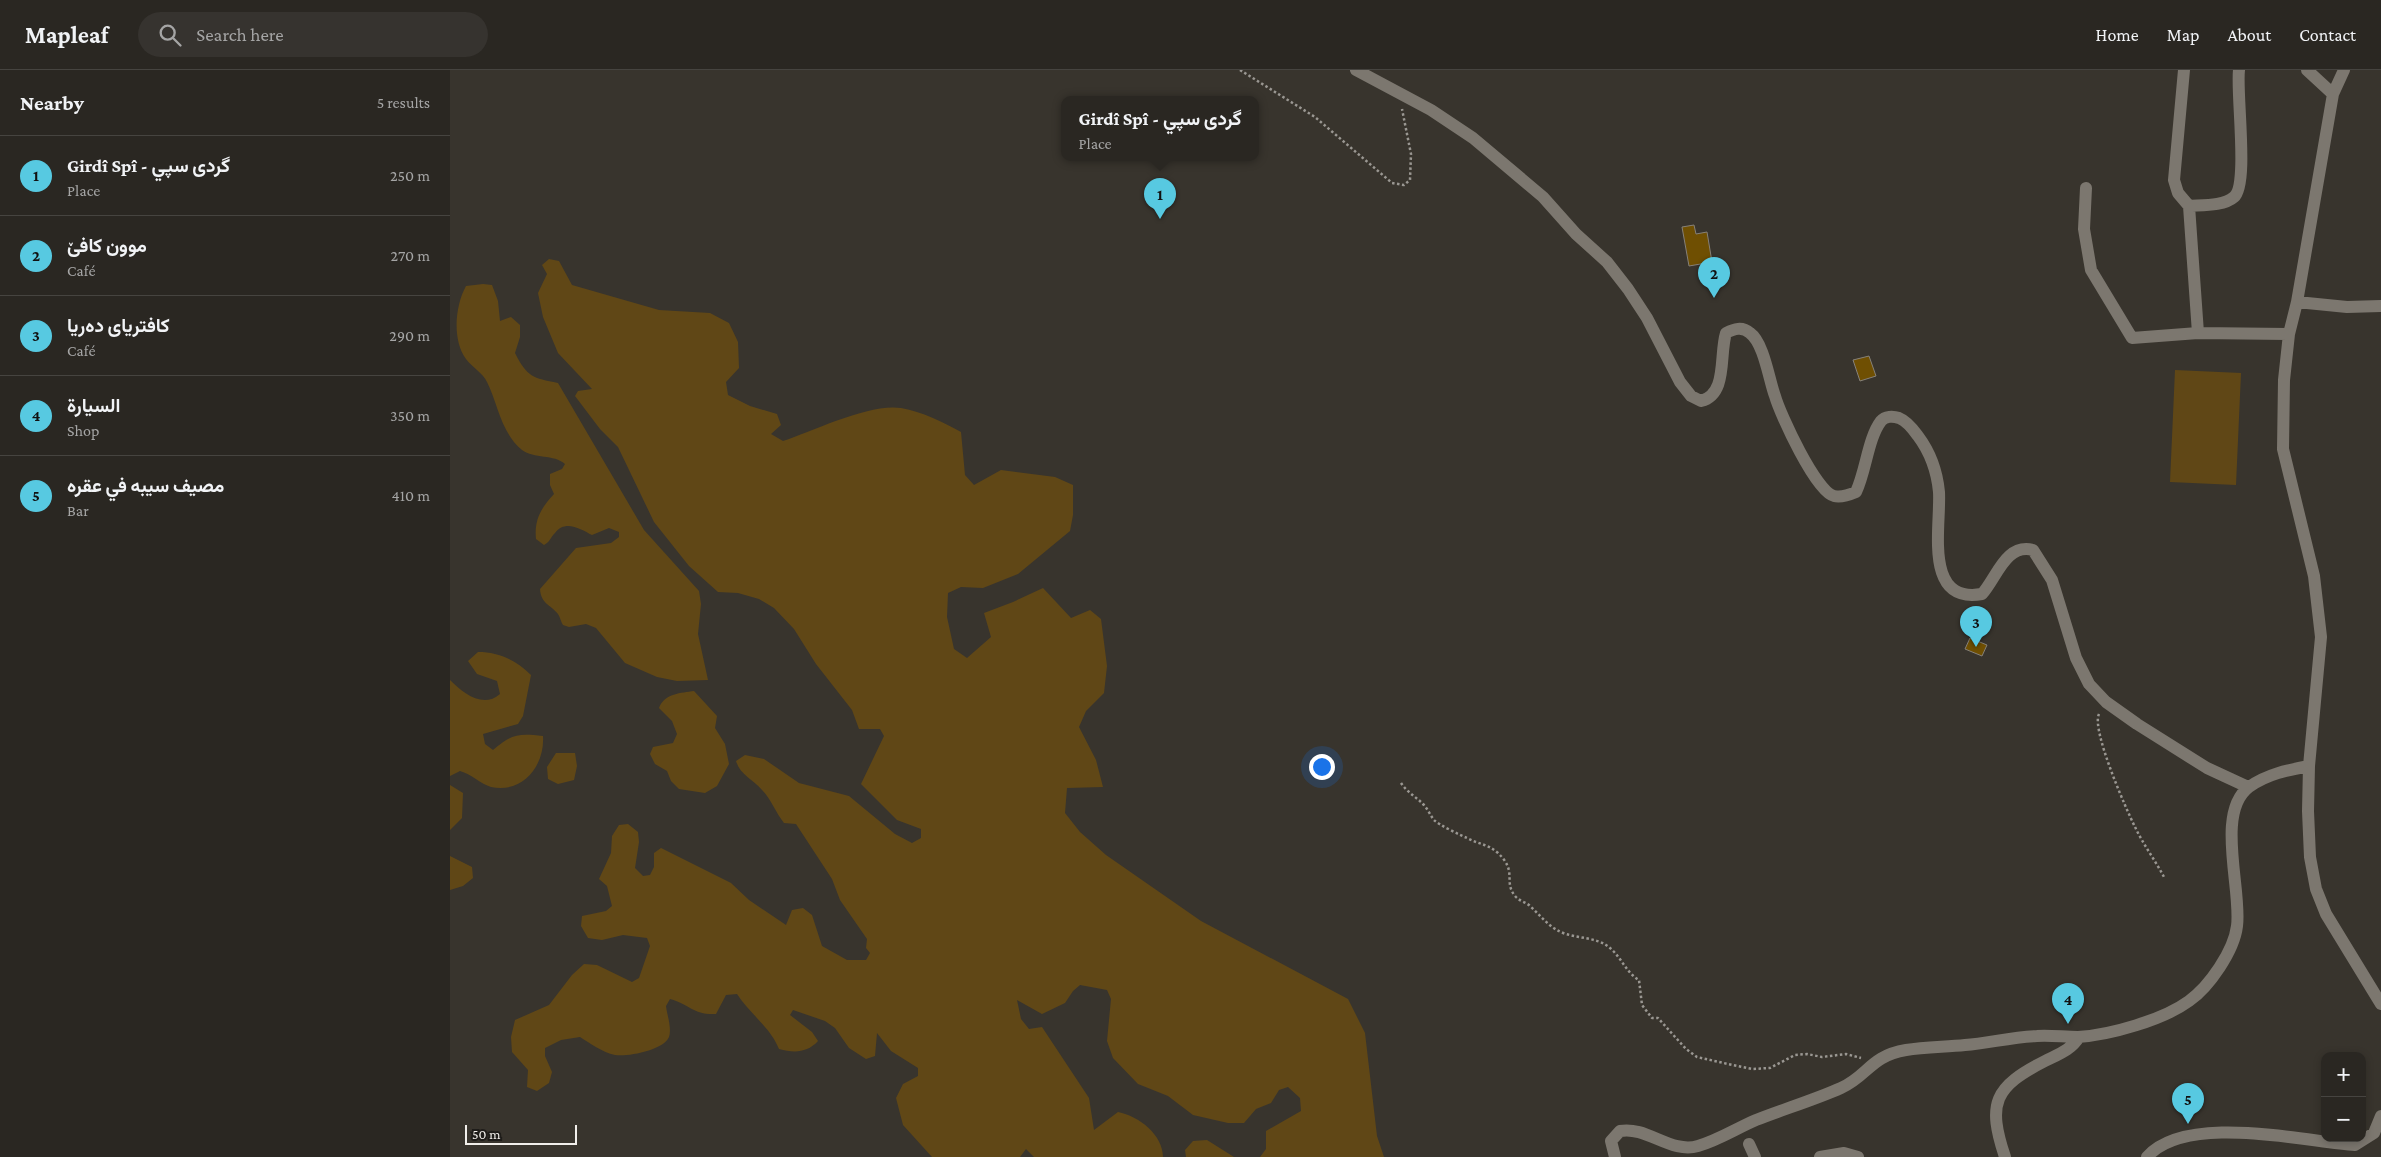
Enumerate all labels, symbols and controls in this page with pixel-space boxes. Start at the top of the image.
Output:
search box [138,12,488,57]
text: Mapleaf [25,21,108,48]
icon: search [156,21,184,49]
text: Search here [196,24,284,45]
text: Home [2096,25,2139,45]
text: Map [2167,25,2199,45]
text: About [2227,25,2271,45]
text: Contact [2299,25,2356,45]
text: Nearby [20,91,84,115]
text: 5 results [377,94,430,111]
popup [1061,96,1259,161]
text: Girdî Spî - گردی سپي [1078,108,1242,129]
text: Place [1078,135,1112,152]
text: Girdî Spî - گردی سپي [67,155,230,176]
text: 1 [33,167,39,184]
text: 250 m [390,167,430,184]
pin: 1 [1144,178,1176,219]
text: Place [67,182,100,199]
text: موون کافێ [67,235,147,256]
text: 2 [32,247,40,264]
text: 270 m [391,247,430,264]
pin: 2 [1698,257,1730,298]
text: Café [67,262,95,279]
text: کافتریای دەریا [67,315,170,336]
text: 3 [32,327,40,344]
text: 290 m [389,327,430,344]
text: Café [67,342,95,359]
text: السيارة [67,395,120,416]
text: 4 [32,407,40,424]
text: 350 m [390,407,430,424]
text: Shop [67,422,99,439]
text: مصيف سيبه في عقره [67,475,224,496]
text: 5 [32,487,40,504]
text: 410 m [392,487,430,504]
text: Bar [67,502,89,519]
pin: 3 [1960,606,1992,647]
your location [1309,754,1335,780]
pin: 4 [2052,983,2084,1024]
map controls [2321,1052,2366,1142]
button: + [2321,1052,2366,1097]
pin: 5 [2172,1083,2204,1124]
button: − [2321,1097,2366,1142]
scale bar [465,1122,578,1145]
text: 50 m [472,1126,500,1142]

